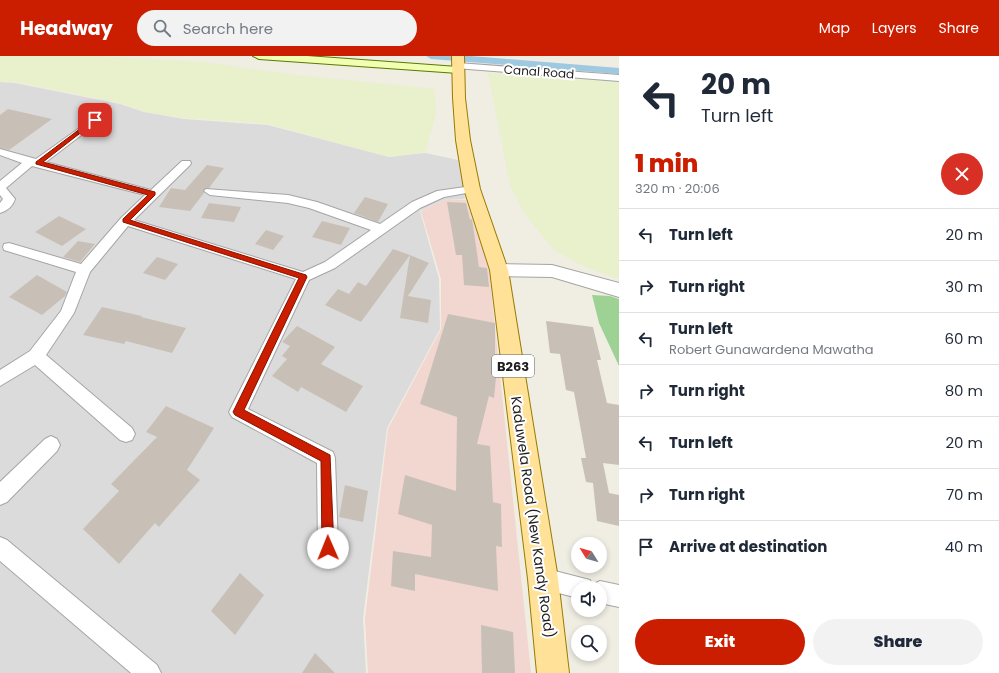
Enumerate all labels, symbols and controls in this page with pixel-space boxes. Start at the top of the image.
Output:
search box [137,10,417,46]
text: Headway [20,15,113,42]
icon: search [151,17,173,39]
text: Search here [183,18,273,39]
text: Map [819,18,850,38]
text: Layers [872,18,916,38]
text: Share [938,18,979,38]
street label: Canal Road [503,61,575,82]
text: 20 m [701,65,771,104]
icon: left [635,72,687,124]
pin [78,103,112,137]
text: Turn left [701,103,773,128]
icon: arrive [84,109,106,131]
text: 1 min [635,147,698,180]
button: close [941,153,983,195]
text: 320 m · 20:06 [635,179,720,198]
icon: left [635,224,657,246]
text: Turn left [669,224,733,245]
text: 20 m [945,224,983,245]
icon: right [635,276,657,298]
text: Turn right [669,276,745,297]
text: 30 m [945,276,983,297]
text: Turn left [669,318,733,339]
icon: left [635,328,657,350]
text: 60 m [945,328,983,349]
text: Robert Gunawardena Mawatha [669,340,874,359]
road number: B263 [492,355,534,377]
icon: right [635,380,657,402]
text: Turn right [669,380,745,401]
text: 80 m [945,380,983,401]
street label: Kaduwela Road (New Kandy Road) [506,395,560,639]
icon: left [635,432,657,454]
text: Turn left [669,432,733,453]
text: 20 m [945,432,983,453]
icon: right [635,484,657,506]
text: Turn right [669,484,745,505]
text: 70 m [946,484,983,505]
position arrow [307,527,349,569]
icon: arrive [635,536,657,558]
text: Arrive at destination [669,536,827,557]
text: 40 m [945,536,983,557]
north arrow [571,537,607,573]
map controls [571,537,607,661]
button: sound [571,581,607,617]
button: Exit [635,619,805,665]
button: Share [813,619,983,665]
button: search [571,625,607,661]

